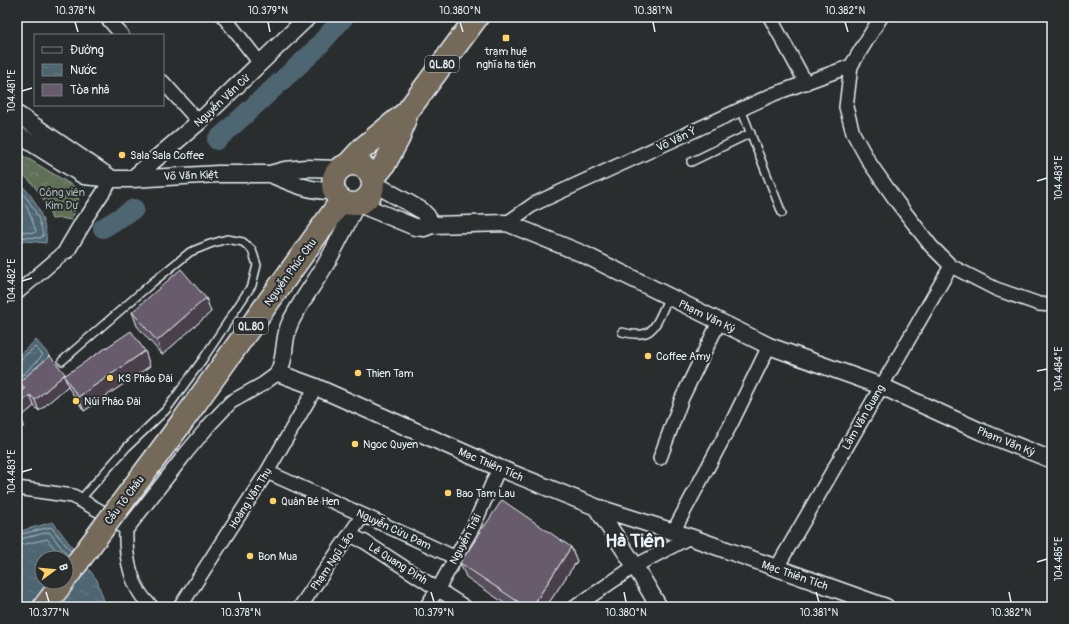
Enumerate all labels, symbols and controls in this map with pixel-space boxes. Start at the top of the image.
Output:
text: 10.378°N [55,5,95,17]
text: 10.379°N [248,5,288,17]
text: 10.380°N [439,5,481,17]
text: 10.381°N [634,5,673,17]
text: 10.382°N [825,5,865,17]
marker: trạm huệ nghĩa ha tiên [501,33,511,43]
legend [34,34,164,106]
text: Đường [70,43,104,58]
place label: trạm huệ nghĩa ha tiên [476,45,536,71]
road number: QL.80 [425,56,459,72]
text: Nước [70,63,97,78]
text: 104.481°E [6,69,18,113]
street label: Nguyễn Văn Cừ [191,70,253,130]
text: Tòa nhà [70,83,110,98]
street label: Võ Văn Ý [654,124,699,154]
place label: Sala Sala Coffee [130,149,205,162]
marker: Sala Sala Coffee [117,150,127,160]
text: 104.483°E [1053,156,1065,200]
street label: Võ Văn Kiệt [163,168,219,183]
park label: Công viên Kim Dự [39,186,85,212]
street label: Nguyễn Phúc Chu [261,236,319,308]
text: 104.482°E [6,259,18,303]
street label: Phạm Văn Ký [676,297,737,336]
road number: QL.80 [234,318,268,334]
text: 104.484°E [1053,347,1065,391]
place label: Coffee Amy [656,350,711,363]
marker: Coffee Amy [643,351,653,361]
place label: Thien Tam [366,367,414,380]
marker: Thien Tam [353,368,363,378]
place label: KS Pháo Đài [118,372,173,385]
marker: KS Pháo Đài [105,373,115,383]
street label: Lâm Văn Quang [840,382,888,452]
place label: Núi Pháo Đài [84,395,141,408]
marker: Núi Pháo Đài [71,396,81,406]
street label: Phạm Văn Ký [975,424,1037,459]
place label: Ngoc Quyen [363,438,418,451]
marker: Ngoc Quyen [350,439,360,449]
street label: Mạc Thiên Tích [456,445,525,484]
text: 104.483°E [6,450,18,494]
street label: Hoàng Văn Thụ [226,465,274,531]
street label: Cầu Tô Châu [101,473,147,527]
place label: Bao Tam Lau [456,487,515,500]
marker: Bao Tam Lau [443,488,453,498]
place label: Quán Bé Hen [281,495,339,508]
marker: Quán Bé Hen [268,496,278,506]
street label: Nguyễn Cửu Đam [354,505,434,553]
street label: Nguyễn Trãi [446,511,484,567]
street label: Phạm Ngũ Lão [308,529,357,593]
district label: Hà Tiên [605,529,665,553]
text: 104.485°E [1053,537,1065,581]
street label: Lê Quang Định [366,540,430,587]
north arrow [34,550,74,590]
place label: Bon Mua [258,550,297,563]
marker: Bon Mua [245,551,255,561]
street label: Mạc Thiên Tích [760,558,830,593]
text: B [56,563,70,572]
text: 10.377°N [29,607,69,619]
text: 10.378°N [221,607,261,619]
text: 10.379°N [414,607,454,619]
text: 10.380°N [605,607,647,619]
text: 10.381°N [800,607,839,619]
text: 10.382°N [991,607,1031,619]

